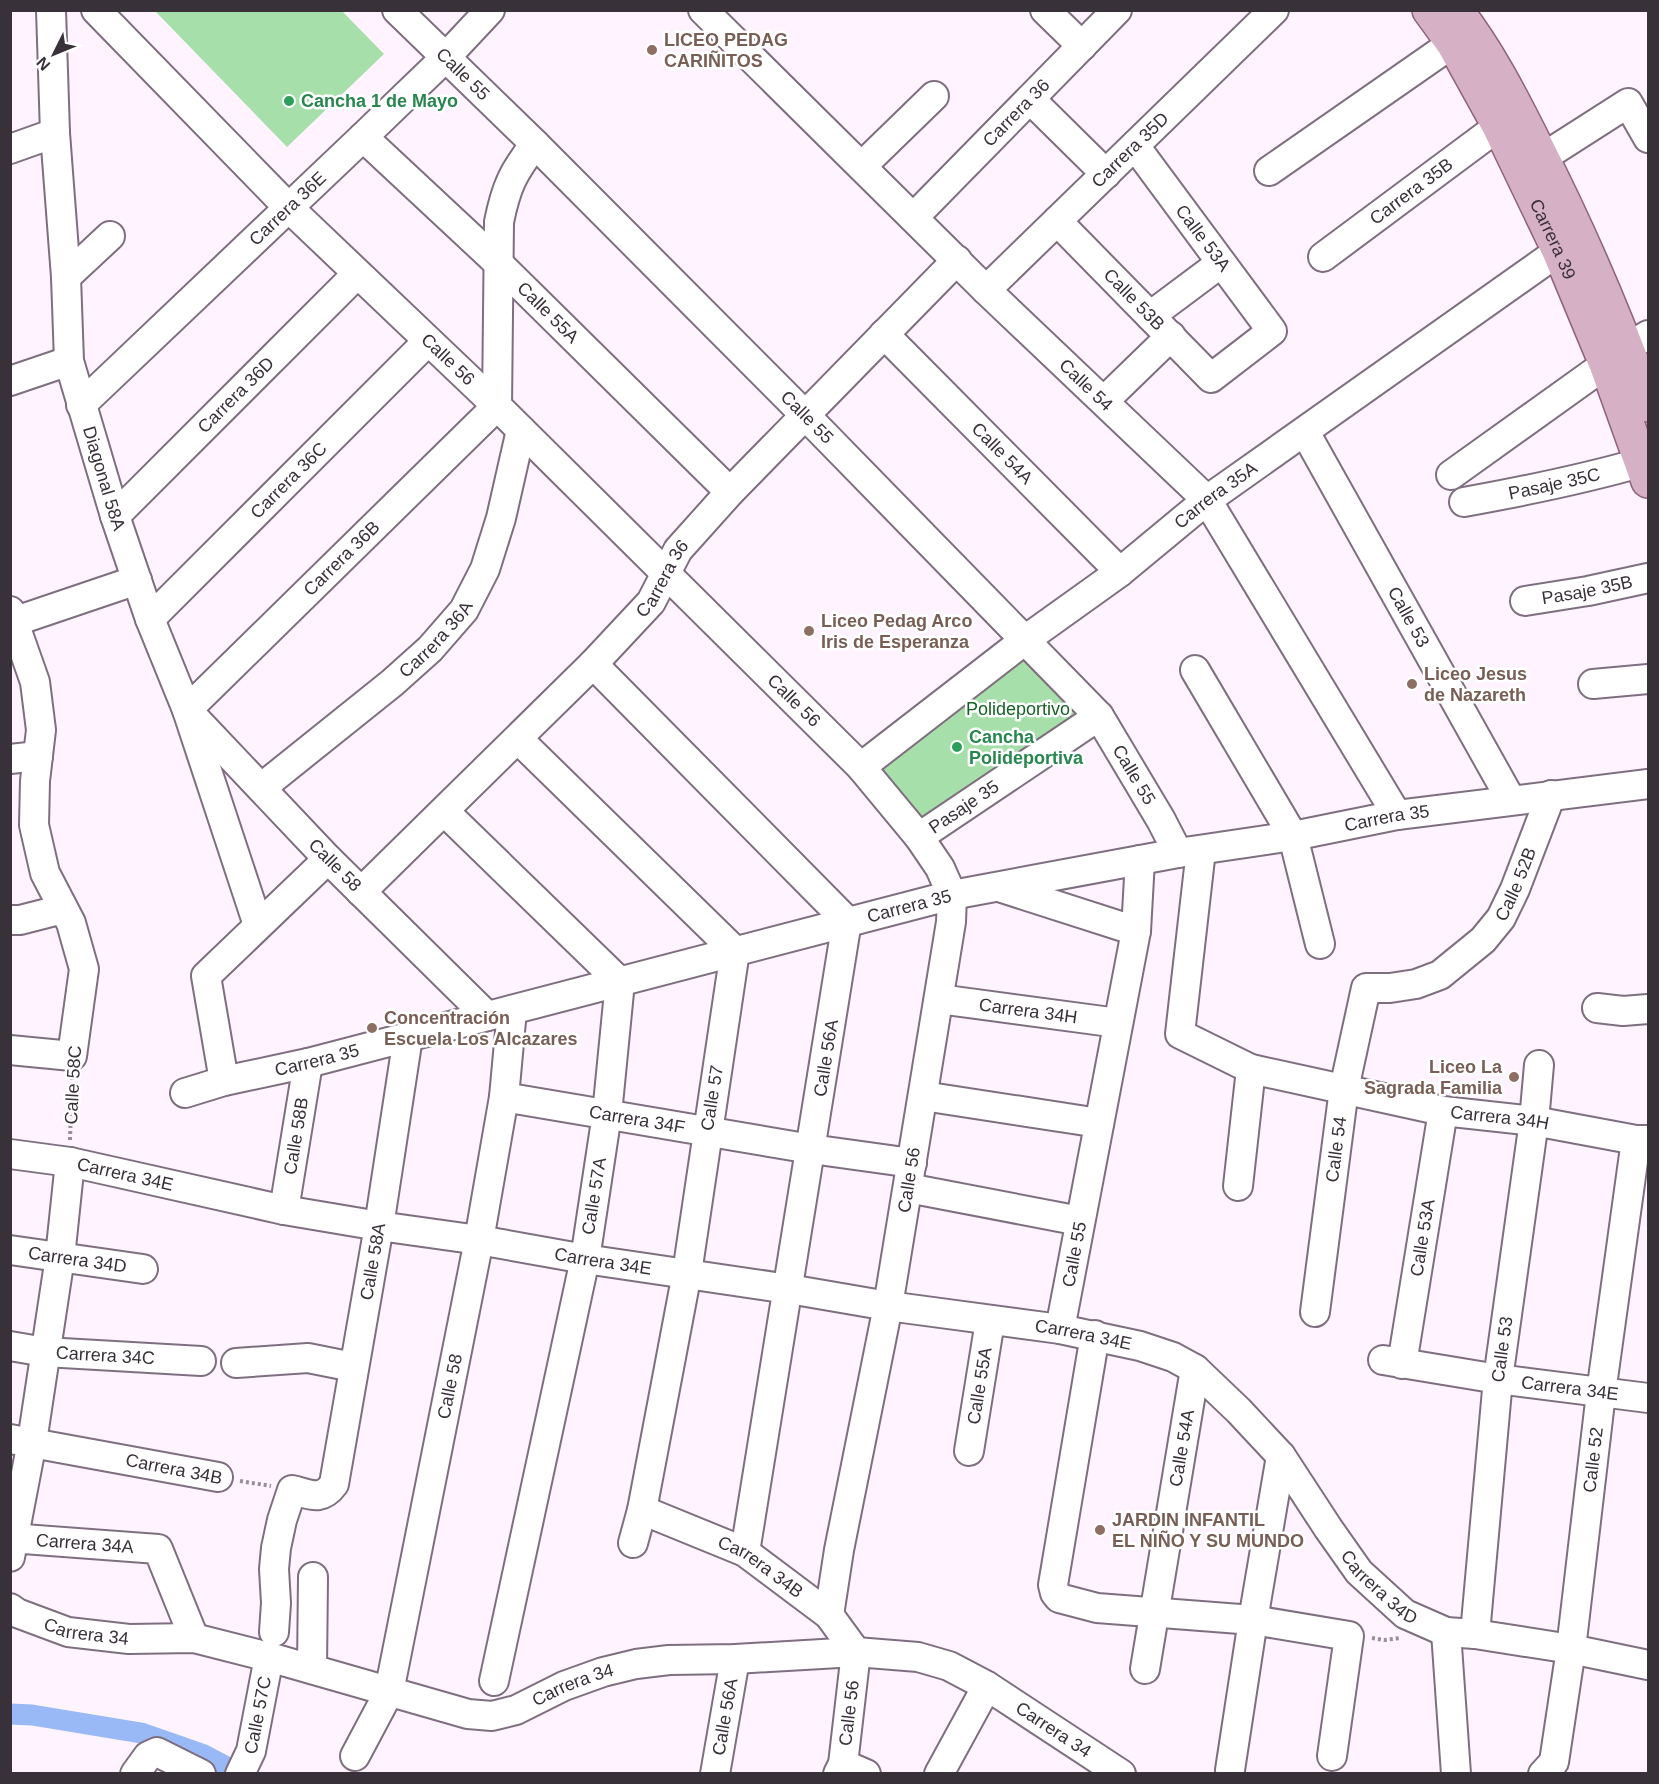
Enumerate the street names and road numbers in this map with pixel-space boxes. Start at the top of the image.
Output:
street label: Calle 55 [432,44,494,104]
street label: Carrera 36 [979,75,1054,150]
street label: Carrera 35D [1088,108,1173,192]
street label: Carrera 35B [1366,154,1457,229]
street label: Carrera 36E [245,168,330,250]
street label: Carrera 39 [1526,196,1580,282]
street label: Calle 53A [1172,201,1234,275]
street label: Calle 53B [1100,265,1169,334]
street label: Calle 55A [513,278,583,347]
street label: Calle 56 [417,329,479,389]
street label: Carrera 36D [194,353,278,437]
street label: Calle 54 [1055,355,1117,415]
street label: Calle 55 [777,387,837,448]
street label: Calle 54A [968,419,1037,488]
street label: Diagonal 58A [79,424,129,533]
street label: Carrera 36C [246,438,331,523]
street label: Carrera 35A [1170,458,1261,533]
street label: Pasaje 35C [1507,464,1602,503]
street label: Carrera 36B [299,517,384,600]
street label: Carrera 36 [632,536,692,621]
street label: Pasaje 35B [1540,572,1634,608]
street label: Calle 53 [1384,583,1433,651]
street label: Carrera 36A [395,598,477,682]
street label: Calle 56 [764,670,825,731]
street label: Calle 55 [1108,741,1160,808]
street label: Pasaje 35 [925,776,1003,838]
street label: Carrera 35 [1343,801,1431,835]
street label: Calle 58 [305,835,365,895]
street label: Calle 52B [1491,845,1540,924]
street label: Carrera 35 [865,886,953,927]
street label: Carrera 34H [978,994,1079,1027]
street label: Calle 56A [810,1018,842,1098]
street label: Carrera 35 [273,1040,361,1080]
street label: Calle 58C [61,1045,85,1125]
street label: Calle 57 [697,1064,727,1132]
street label: Calle 58B [280,1096,312,1176]
street label: Carrera 34F [588,1102,687,1138]
street label: Carrera 34H [1449,1102,1551,1134]
street label: Calle 54 [1322,1115,1350,1183]
street label: Calle 56 [894,1146,924,1214]
street label: Carrera 34E [75,1154,175,1195]
street label: Calle 57A [578,1156,610,1236]
street label: Calle 53A [1406,1198,1439,1278]
street label: Calle 55 [1058,1220,1090,1289]
street label: Calle 58A [356,1221,389,1302]
street label: Carrera 34D [27,1243,128,1277]
street label: Carrera 34E [553,1244,653,1279]
street label: Calle 53 [1488,1315,1517,1383]
street label: Carrera 34E [1034,1316,1134,1354]
street label: Carrera 34C [55,1343,155,1368]
street label: Calle 55A [963,1346,996,1426]
street label: Calle 58 [434,1352,466,1421]
street label: Carrera 34E [1520,1372,1620,1404]
street label: Calle 54A [1166,1408,1198,1488]
street label: Calle 52 [1579,1426,1607,1494]
street label: Carrera 34B [124,1450,224,1488]
street label: Carrera 34A [35,1530,134,1557]
street label: Carrera 34B [715,1532,807,1602]
street label: Carrera 34D [1337,1546,1420,1628]
street label: Carrera 34 [41,1614,130,1649]
street label: Carrera 34 [529,1660,615,1710]
street label: Calle 57C [241,1674,275,1756]
street label: Calle 56A [708,1677,741,1757]
street label: Calle 56 [835,1679,863,1747]
street label: Carrera 34 [1012,1698,1095,1762]

